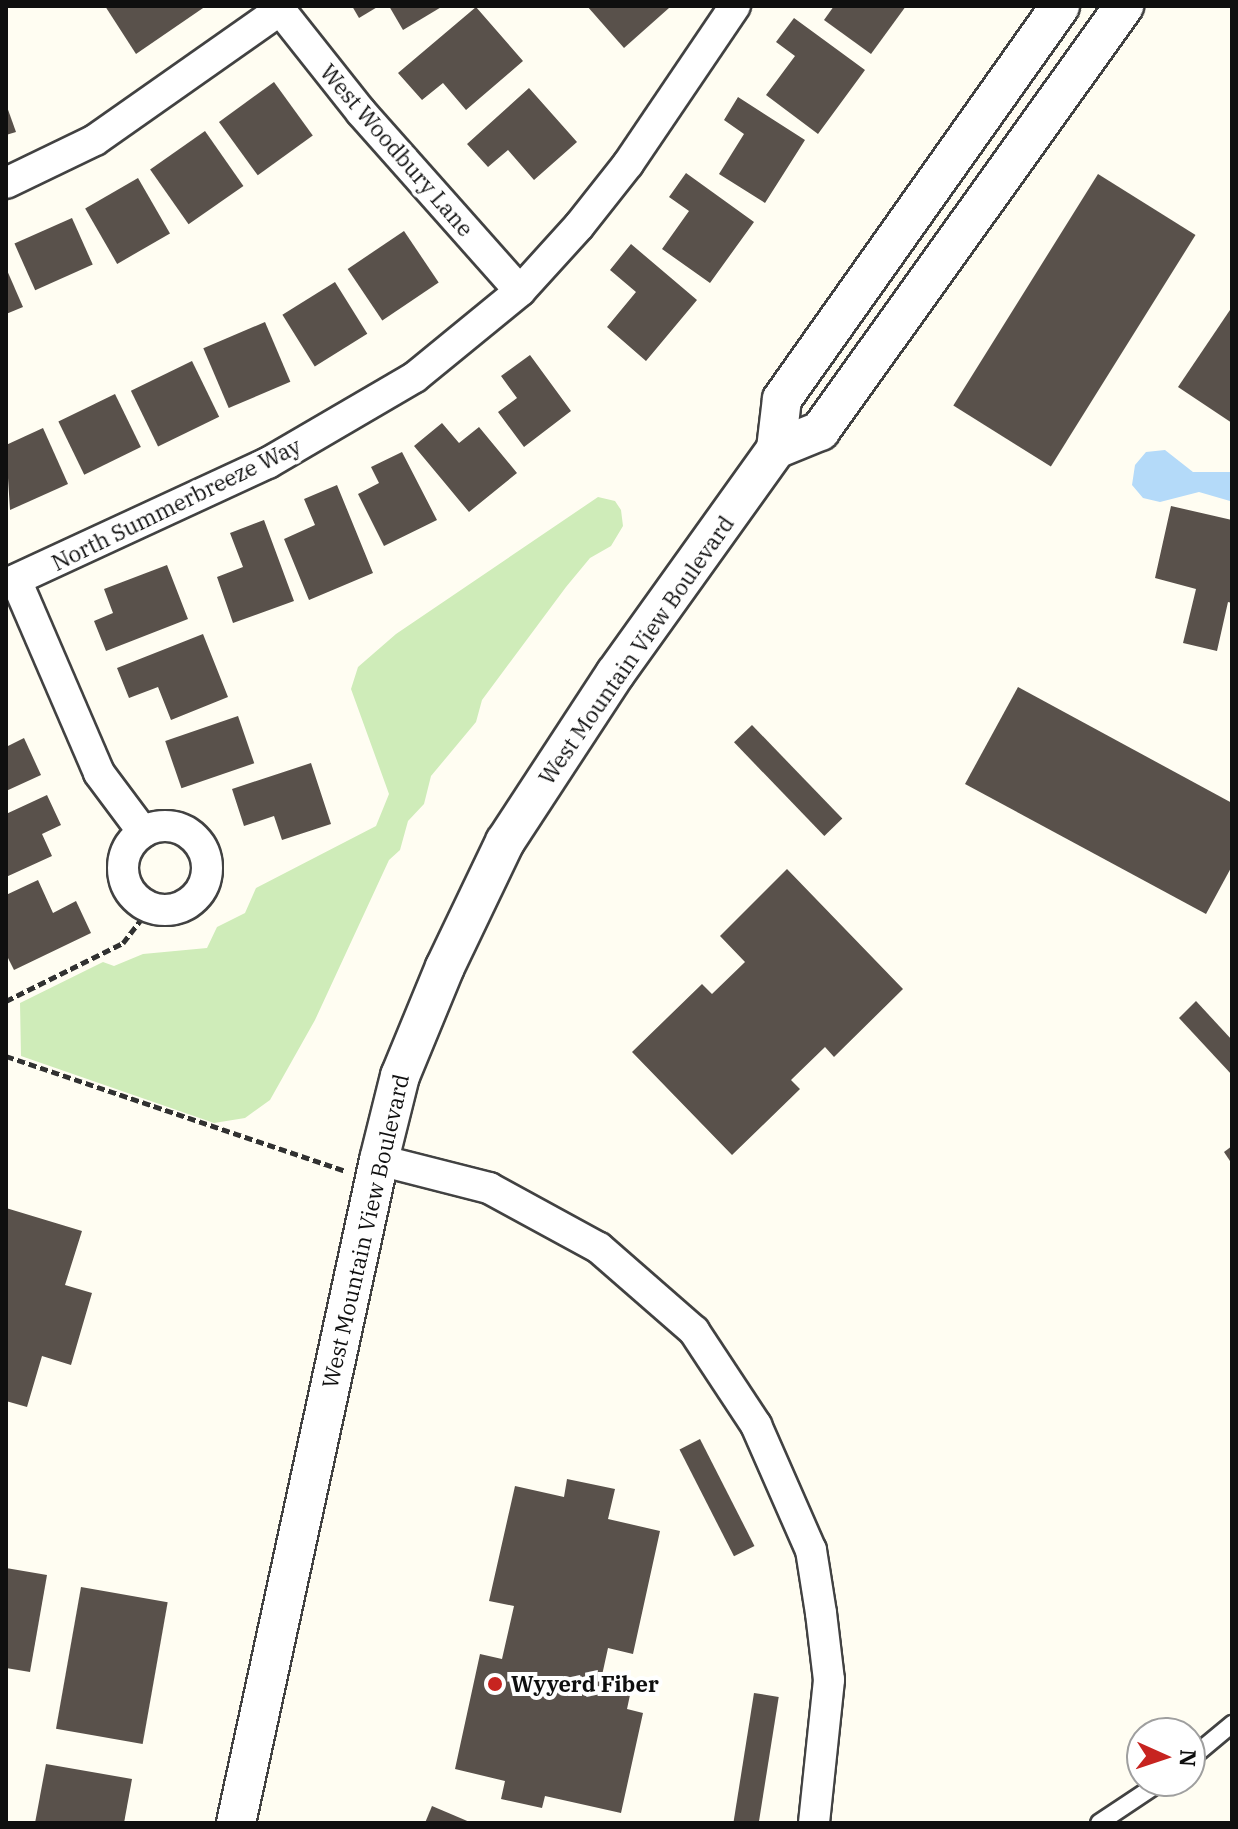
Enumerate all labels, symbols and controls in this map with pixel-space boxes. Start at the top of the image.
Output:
street label: West Woodbury Lane [315,59,479,241]
street label: North Summerbreeze Way [47,432,305,576]
street label: West Mountain View Boulevard [533,511,739,789]
street label: West Mountain View Boulevard [316,1071,414,1391]
place label: Wyyerd Fiber [511,1671,659,1697]
marker: Wyyerd Fiber [486,1675,504,1693]
north arrow [1126,1717,1206,1797]
text: N [1174,1749,1203,1768]

